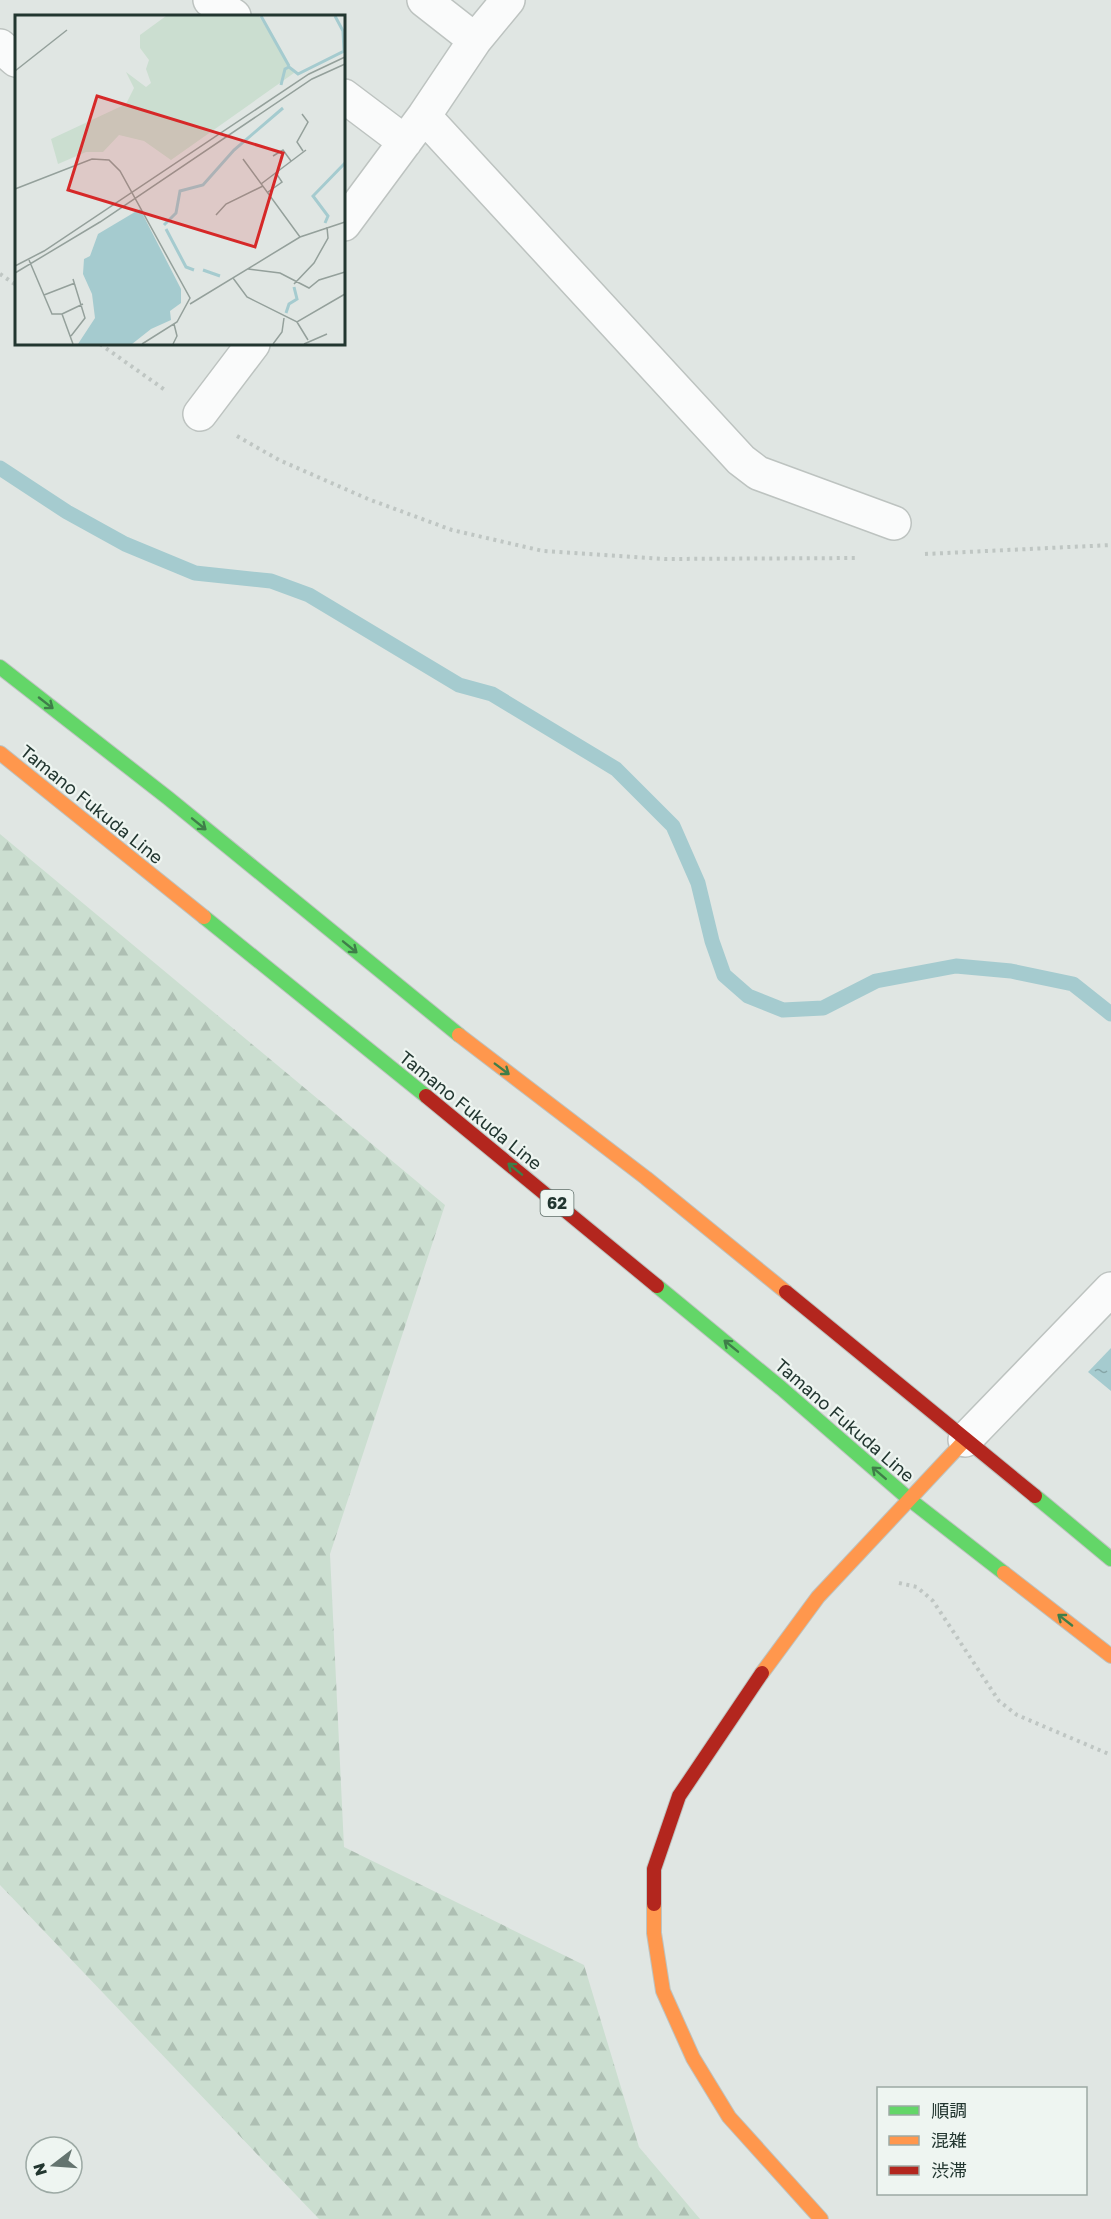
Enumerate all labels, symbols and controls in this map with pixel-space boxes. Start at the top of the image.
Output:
inset map [15,15,345,345]
one-way arrow [38,696,54,709]
street label: Tamano Fukuda Line [16,740,168,868]
one-way arrow [191,817,207,830]
one-way arrow [342,940,358,953]
street label: Tamano Fukuda Line [395,1046,547,1174]
one-way arrow [494,1063,510,1076]
one-way arrow [508,1162,523,1176]
road number: 62 [540,1190,574,1216]
one-way arrow [723,1340,739,1353]
street label: Tamano Fukuda Line [771,1354,919,1486]
one-way arrow [872,1466,887,1480]
one-way arrow [1057,1614,1073,1627]
legend [877,2087,1087,2195]
text: 順調 [931,2099,967,2121]
text: 混雑 [931,2129,967,2151]
north arrow [24,2135,84,2195]
text: 渋滞 [931,2159,967,2181]
text: N [28,2161,51,2178]

